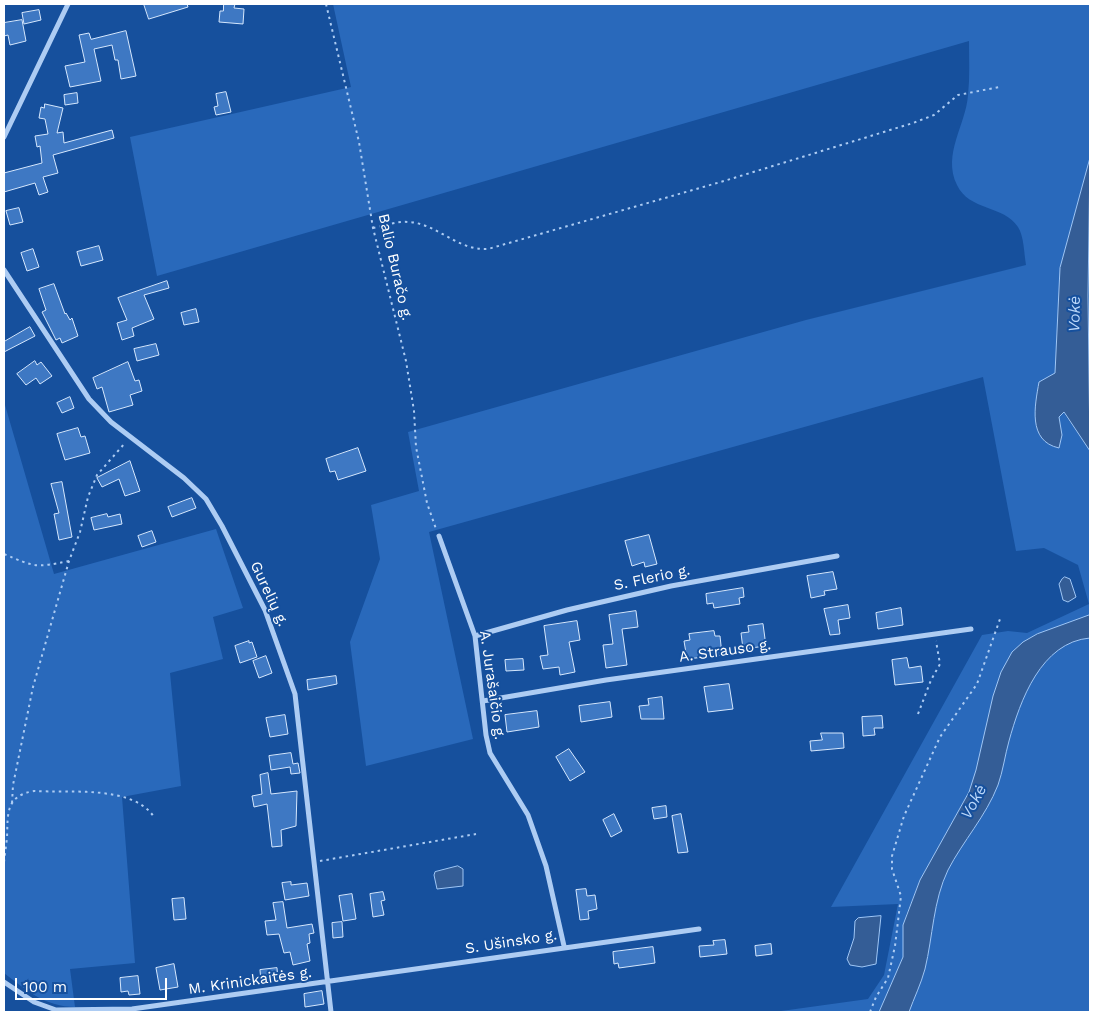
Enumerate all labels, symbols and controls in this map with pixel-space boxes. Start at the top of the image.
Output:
street label: Balio Buračo g. [374,212,416,322]
water label: Vokė [1065,296,1085,332]
street label: Gurelių g. [246,559,292,629]
street label: S. Flerio g. [612,561,692,595]
street label: A. Jurašaičio g. [475,629,509,741]
street label: A. Strauso g. [678,636,772,666]
water label: Vokė [957,781,991,823]
street label: S. Ušinsko g. [464,926,558,958]
street label: M. Krinickaitės g. [187,963,313,999]
scale bar [18,968,170,1000]
text: 100 m [23,978,67,996]

